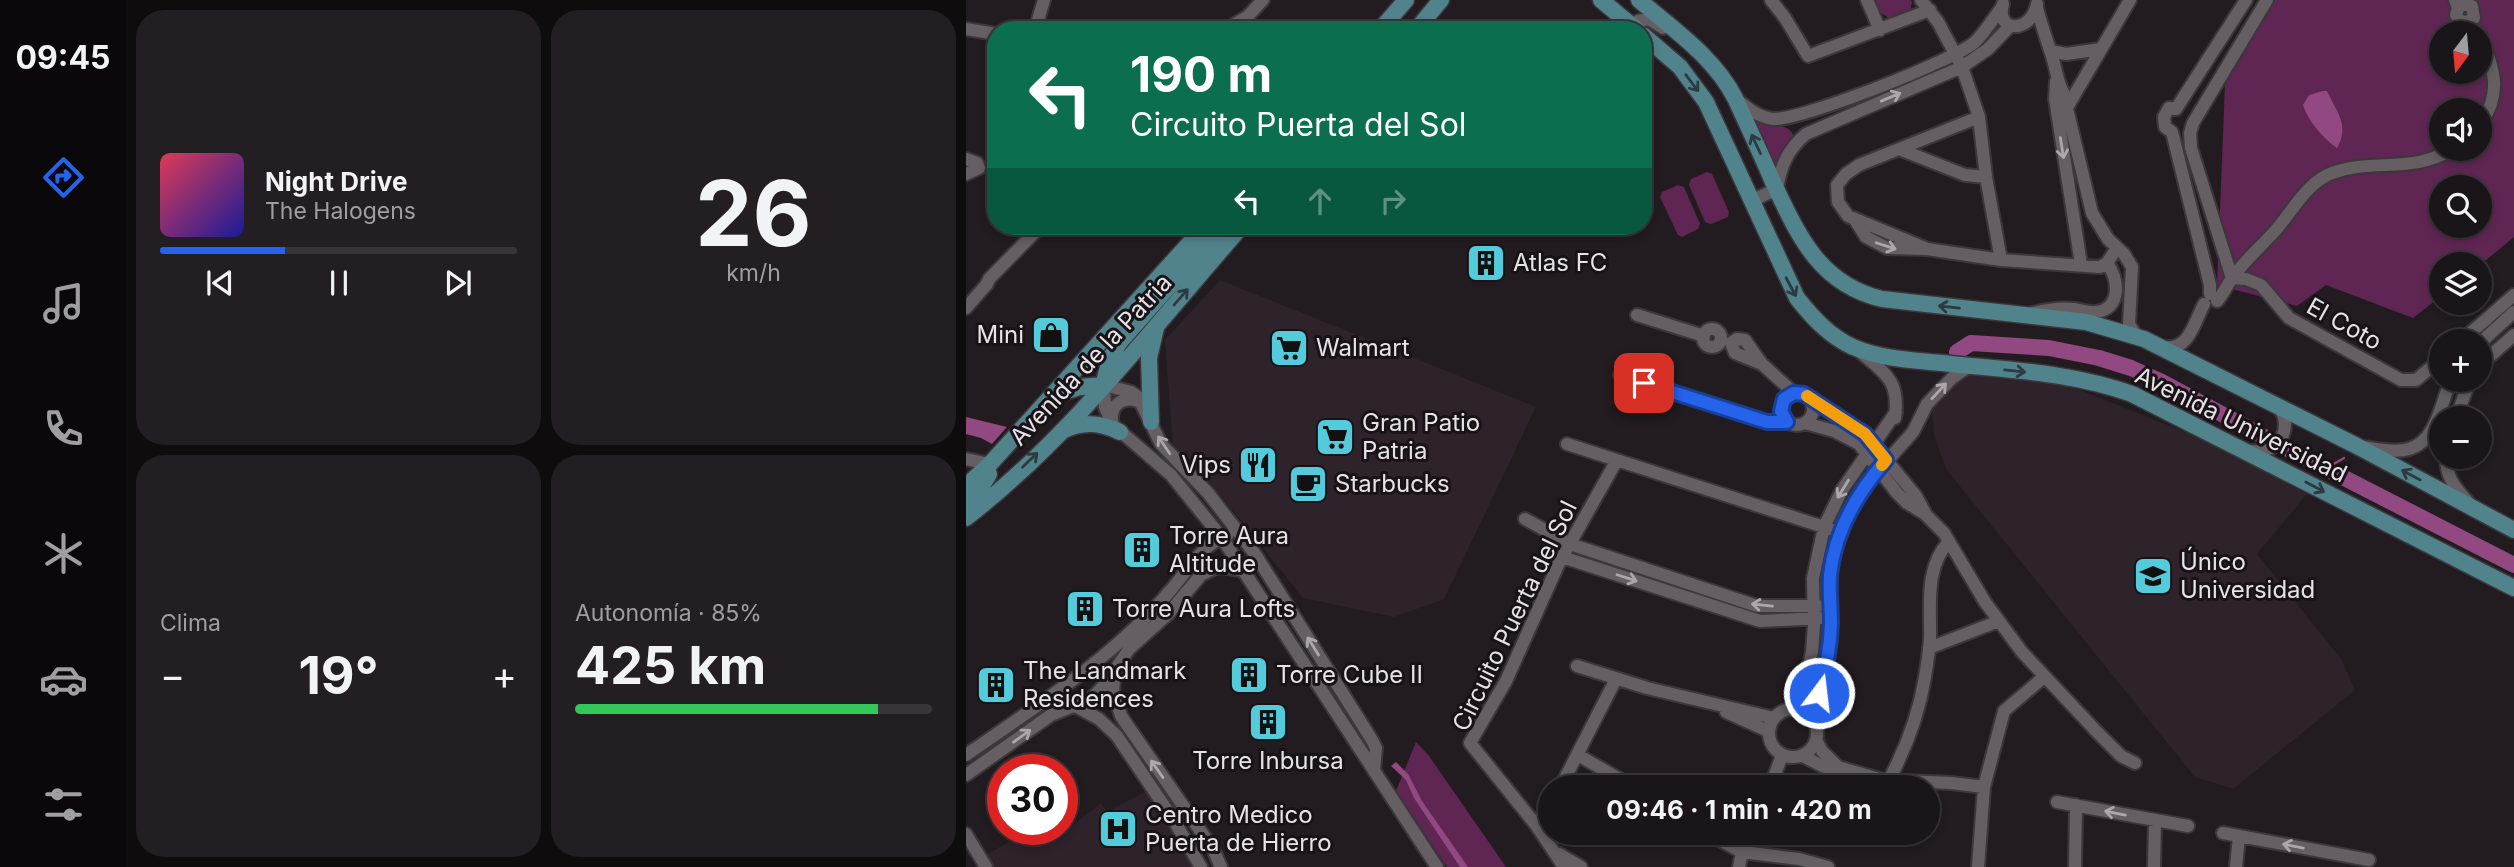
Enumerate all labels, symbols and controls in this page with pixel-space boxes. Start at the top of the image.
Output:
north arrow [2429,21,2492,84]
map controls [2429,21,2492,469]
text: 09:45 [15,38,111,77]
text: 190 m [1130,45,1272,104]
icon: left [1015,49,1106,140]
one-way arrow [1684,73,1699,91]
one-way arrow [1880,90,1902,103]
button: sound [2429,98,2492,161]
text: Circuito Puerta del Sol [1130,105,1467,144]
one-way arrow [1749,134,1762,155]
one-way arrow [2056,136,2069,159]
icon: directions [39,153,88,202]
text: 26 [695,158,812,268]
text: Night Drive [265,166,407,197]
button: search [2429,175,2492,238]
icon: left [1228,182,1266,220]
icon: ahead [1301,182,1339,220]
icon: right [1374,182,1412,220]
text: The Halogens [265,197,416,225]
one-way arrow [1874,241,1896,253]
building icon: Atlas FC [1465,242,1507,284]
place label: Atlas FC [1513,248,1607,277]
button: layers [2429,252,2492,315]
text: km/h [726,259,781,287]
icon: previous [201,264,239,302]
icon: pause [320,264,358,302]
icon: next [439,264,477,302]
street label: Avenida de la Patria [1004,268,1178,451]
one-way arrow [1785,276,1798,297]
icon: music [39,279,88,328]
one-way arrow [1173,288,1189,306]
street label: El Coto [2302,291,2387,356]
one-way arrow [1939,300,1961,313]
shop icon: Mini [1030,314,1072,356]
place label: Mini [977,320,1024,349]
supermarket icon: Walmart [1268,327,1310,369]
button: + [2429,329,2492,392]
place label: Walmart [1316,333,1410,362]
pin [1614,353,1674,413]
street label: Avenida Universidad [2131,361,2352,488]
icon: arrive [1625,364,1663,402]
one-way arrow [2003,365,2025,378]
one-way arrow [1930,383,1947,400]
icon: phone [39,404,88,453]
button: − [2429,406,2492,469]
place label: Gran Patio Patria [1362,408,1480,465]
supermarket icon: Gran Patio Patria [1314,416,1356,458]
one-way arrow [1156,435,1170,455]
restaurant icon: Vips [1237,444,1279,486]
place label: Vips [1181,450,1231,479]
one-way arrow [1021,452,1038,469]
cafe icon: Starbucks [1287,463,1329,505]
one-way arrow [2401,467,2421,481]
place label: Starbucks [1335,469,1450,498]
one-way arrow [1835,478,1849,498]
one-way arrow [2304,480,2325,494]
street label: Circuito Puerta del Sol [1446,496,1583,736]
place label: Torre Aura Altitude [1169,521,1289,578]
icon: climate [39,529,88,578]
building icon: Torre Aura Altitude [1121,529,1163,571]
place label: Único Universidad [2180,546,2315,604]
school or university icon: Único Universidad [2132,555,2174,597]
one-way arrow [1616,573,1638,586]
building icon: Torre Aura Lofts [1064,588,1106,630]
place label: Torre Aura Lofts [1112,594,1295,623]
one-way arrow [1751,598,1774,611]
text: Autonomía · 85% [575,599,762,627]
text: Clima [160,609,221,637]
text: 425 km [575,634,766,697]
one-way arrow [1306,636,1320,656]
text: 19° [298,644,379,707]
text: − [160,652,185,698]
text: + [492,652,517,698]
building icon: Torre Cube II [1228,654,1270,696]
icon: car [39,655,88,704]
place label: The Landmark Residences [1023,656,1186,713]
position arrow [1782,656,1856,730]
place label: Torre Cube II [1276,660,1423,689]
building icon: The Landmark Residences [975,664,1017,706]
building icon: Torre Inbursa [1247,701,1289,743]
one-way arrow [1012,729,1031,743]
place label: Torre Inbursa [1192,746,1344,775]
speed limit sign: 30 [987,754,1078,845]
one-way arrow [1150,760,1164,779]
icon: filters [39,780,88,829]
text: 09:46 · 1 min · 420 m [1606,794,1872,825]
place label: Centro Medico Puerta de Hierro [1145,800,1332,857]
one-way arrow [2104,805,2127,819]
hospital icon: Centro Medico Puerta de Hierro [1097,808,1139,850]
one-way arrow [2282,838,2305,852]

